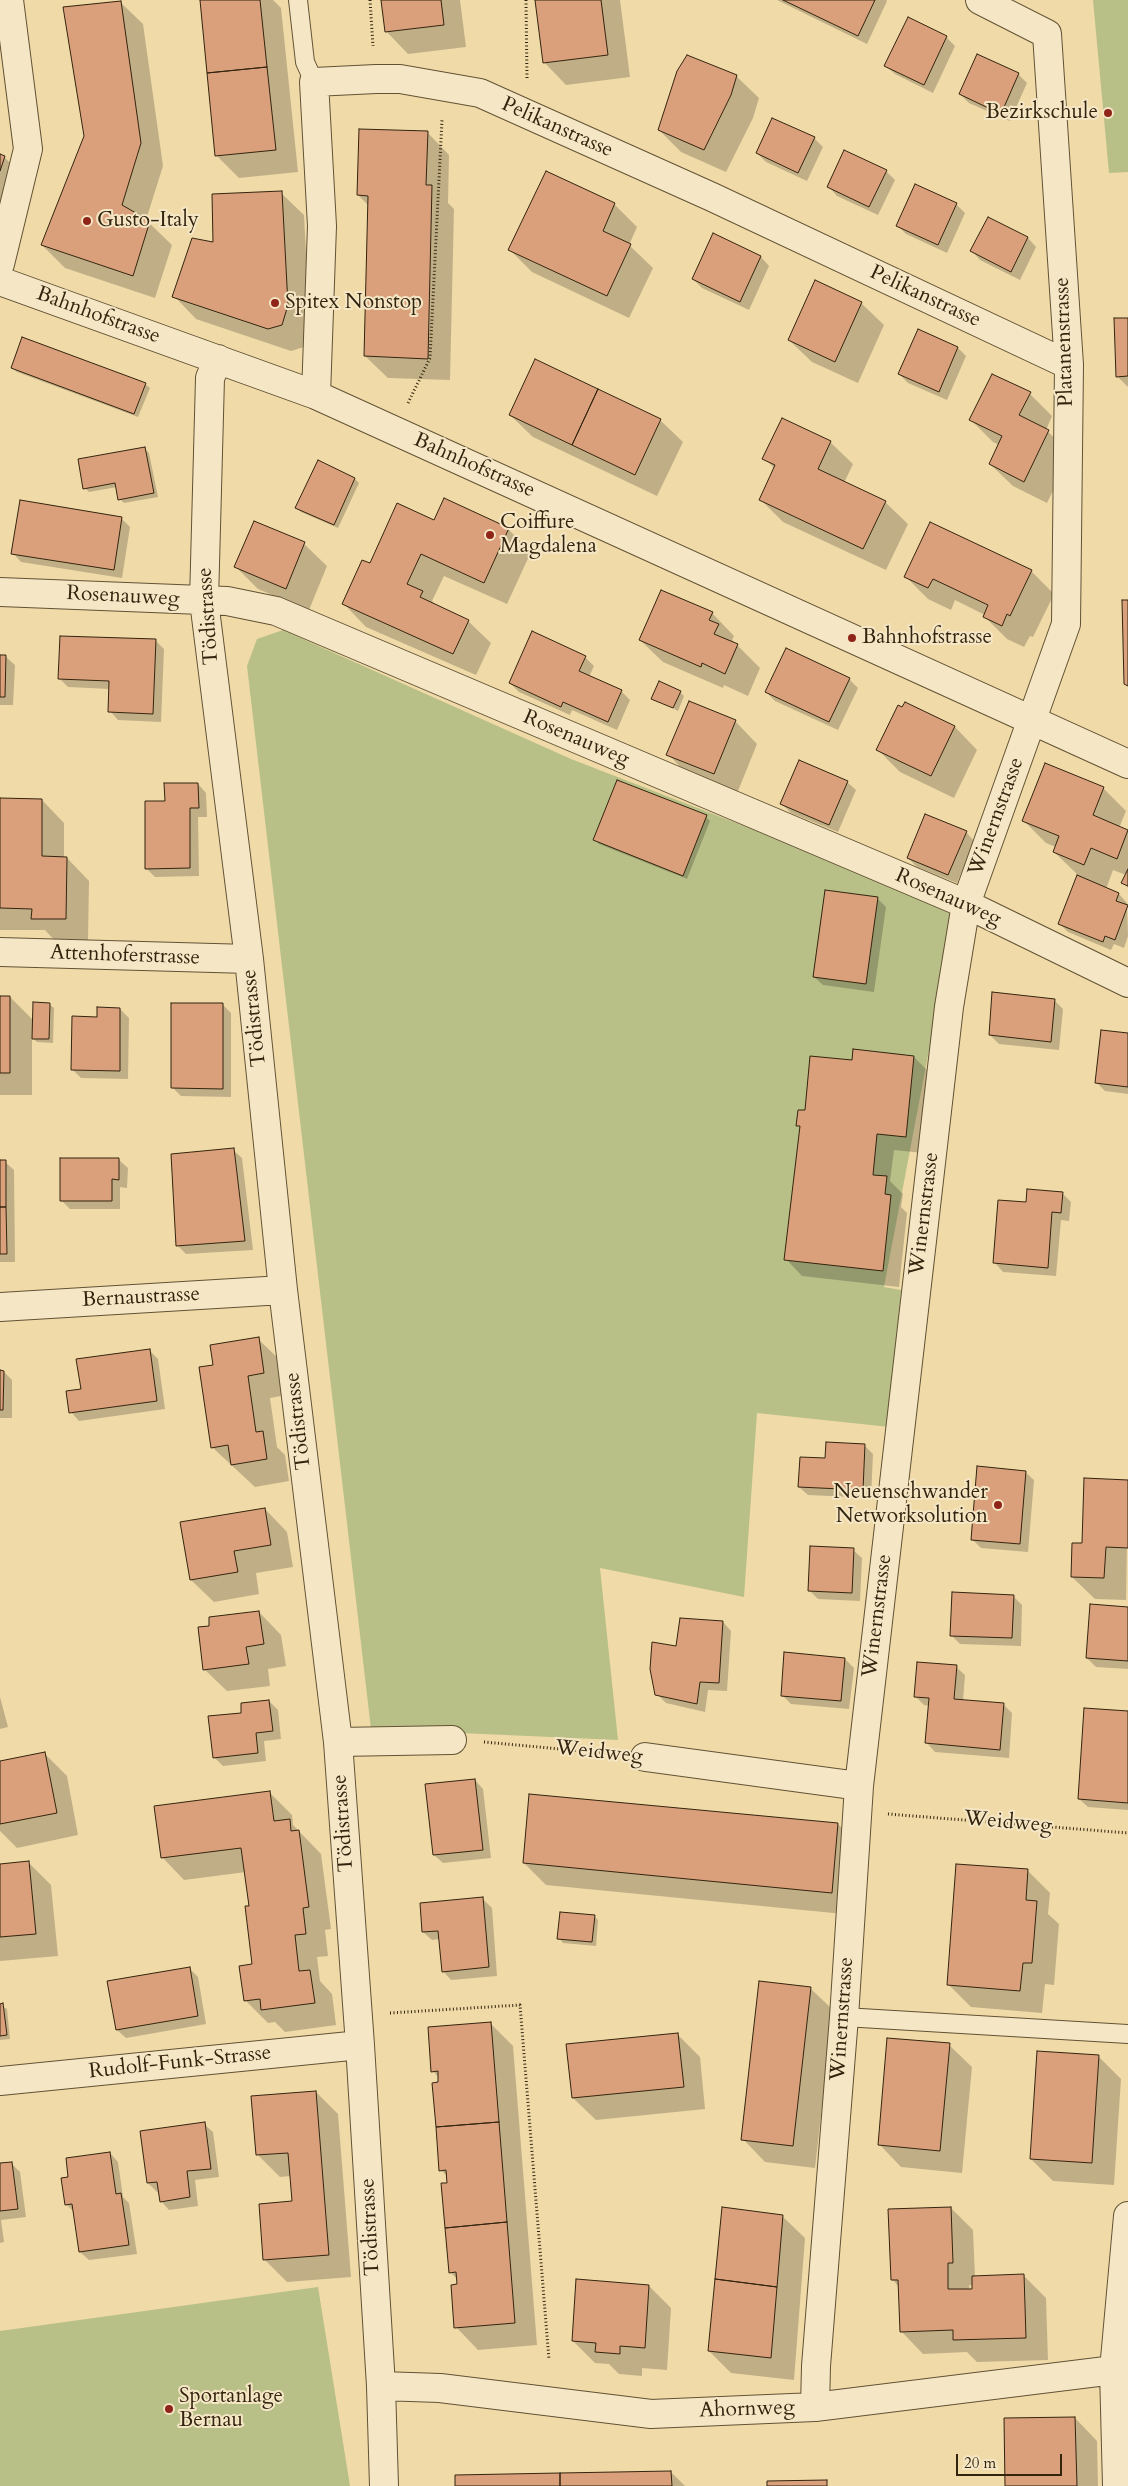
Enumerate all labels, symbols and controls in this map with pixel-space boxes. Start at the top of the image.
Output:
street label: Pelikanstrasse [497,92,617,164]
place label: Bezirkschule [985,100,1098,126]
marker: Bezirkschule [1102,107,1114,119]
place label: Gusto-Italy [97,208,199,234]
marker: Gusto-Italy [81,215,93,227]
street label: Pelikanstrasse [866,260,984,334]
street label: Platanenstrasse [1050,277,1080,407]
street label: Bahnhofstrasse [33,282,163,350]
place label: Spitex Nonstop [285,290,422,316]
marker: Spitex Nonstop [269,297,281,309]
street label: Bahnhofstrasse [409,428,539,504]
place label: Coiffure Magdalena [500,510,597,560]
marker: Coiffure Magdalena [484,529,496,541]
street label: Tödistrasse [193,566,225,666]
street label: Rosenauweg [66,581,180,613]
place label: Bahnhofstrasse [862,625,992,651]
marker: Bahnhofstrasse [846,632,858,644]
street label: Rosenauweg [519,705,633,773]
street label: Winernstrasse [964,754,1030,880]
street label: Rosenauweg [891,863,1005,933]
street label: Attenhoferstrasse [50,941,200,971]
street label: Tödistrasse [237,968,273,1068]
street label: Winernstrasse [905,1151,945,1277]
street label: Bernaustrasse [81,1282,201,1314]
street label: Tödistrasse [281,1371,317,1471]
place label: Neuenschwander Networksolution [833,1480,988,1530]
marker: Neuenschwander Networksolution [992,1499,1004,1511]
street label: Winernstrasse [858,1553,898,1679]
street label: Weidweg [554,1736,644,1770]
street label: Tödistrasse [328,1773,360,1873]
street label: Weidweg [963,1807,1053,1839]
street label: Winernstrasse [826,1956,860,2082]
street label: Rudolf-Funk-Strasse [88,2041,272,2085]
street label: Tödistrasse [356,2178,386,2276]
place label: Sportanlage Bernau [179,2384,283,2434]
street label: Ahornweg [699,2396,795,2424]
marker: Sportanlage Bernau [163,2403,175,2415]
scale bar [958,2444,1064,2476]
text: 20 m [964,2453,996,2473]

